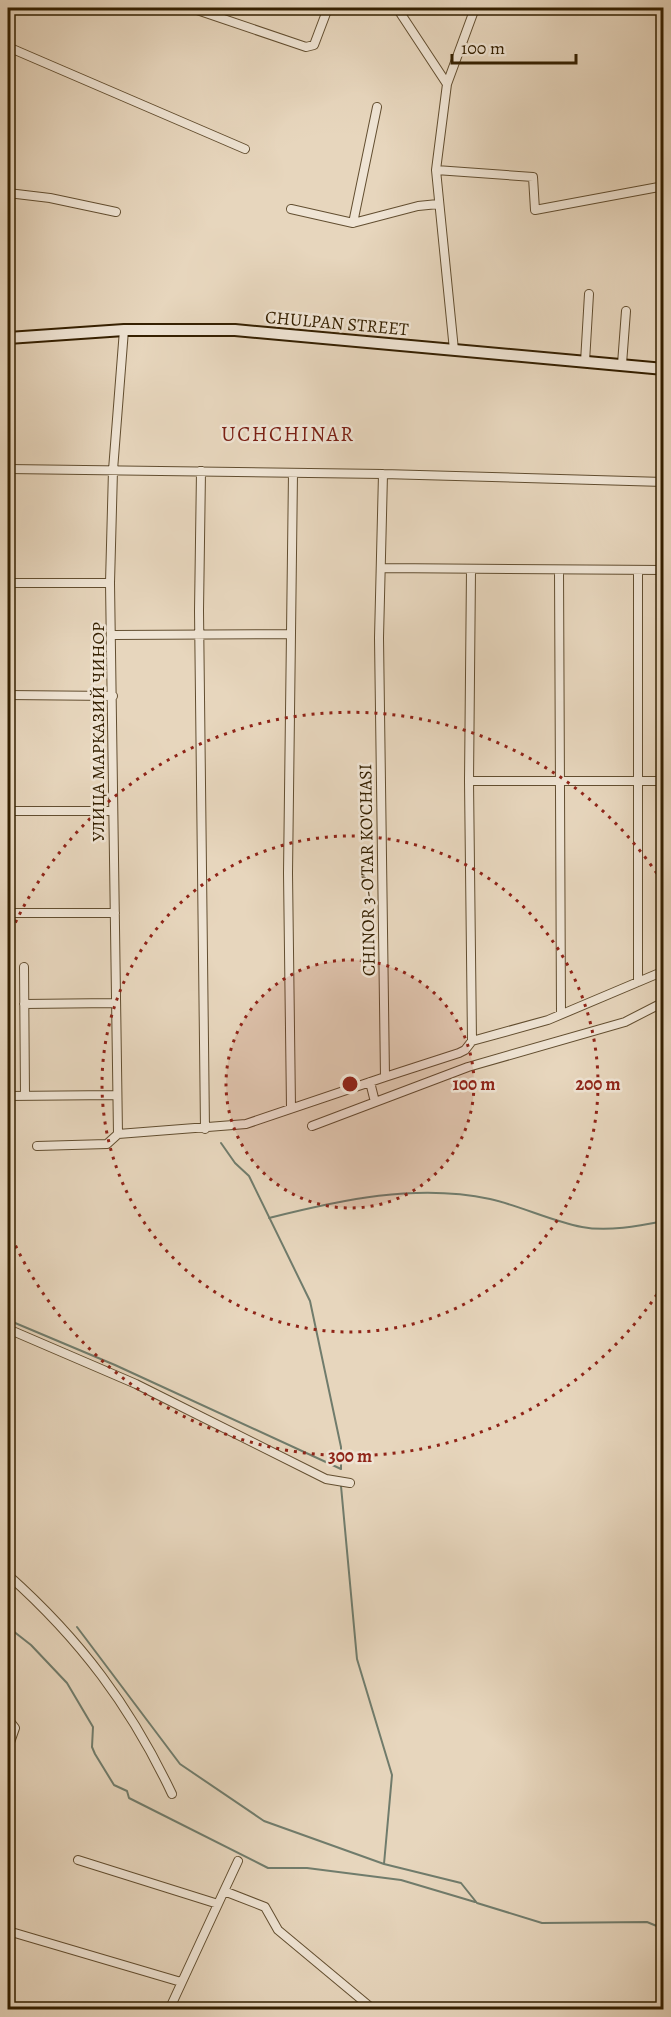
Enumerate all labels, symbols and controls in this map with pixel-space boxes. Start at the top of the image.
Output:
scale bar [452,27,576,65]
text: 100 m [461,36,505,60]
street label: CHULPAN STREET [264,305,410,341]
district label: UCHCHINAR [221,420,355,448]
street label: УЛИЦА МАРКАЗИЙ ЧИНОР [86,622,110,842]
street label: CHINOR 3-O'TAR KO'CHASI [353,764,381,976]
text: 100 m [453,1072,495,1096]
text: 200 m [575,1072,621,1096]
centre of rings [340,1074,360,1094]
text: 300 m [328,1444,372,1468]

